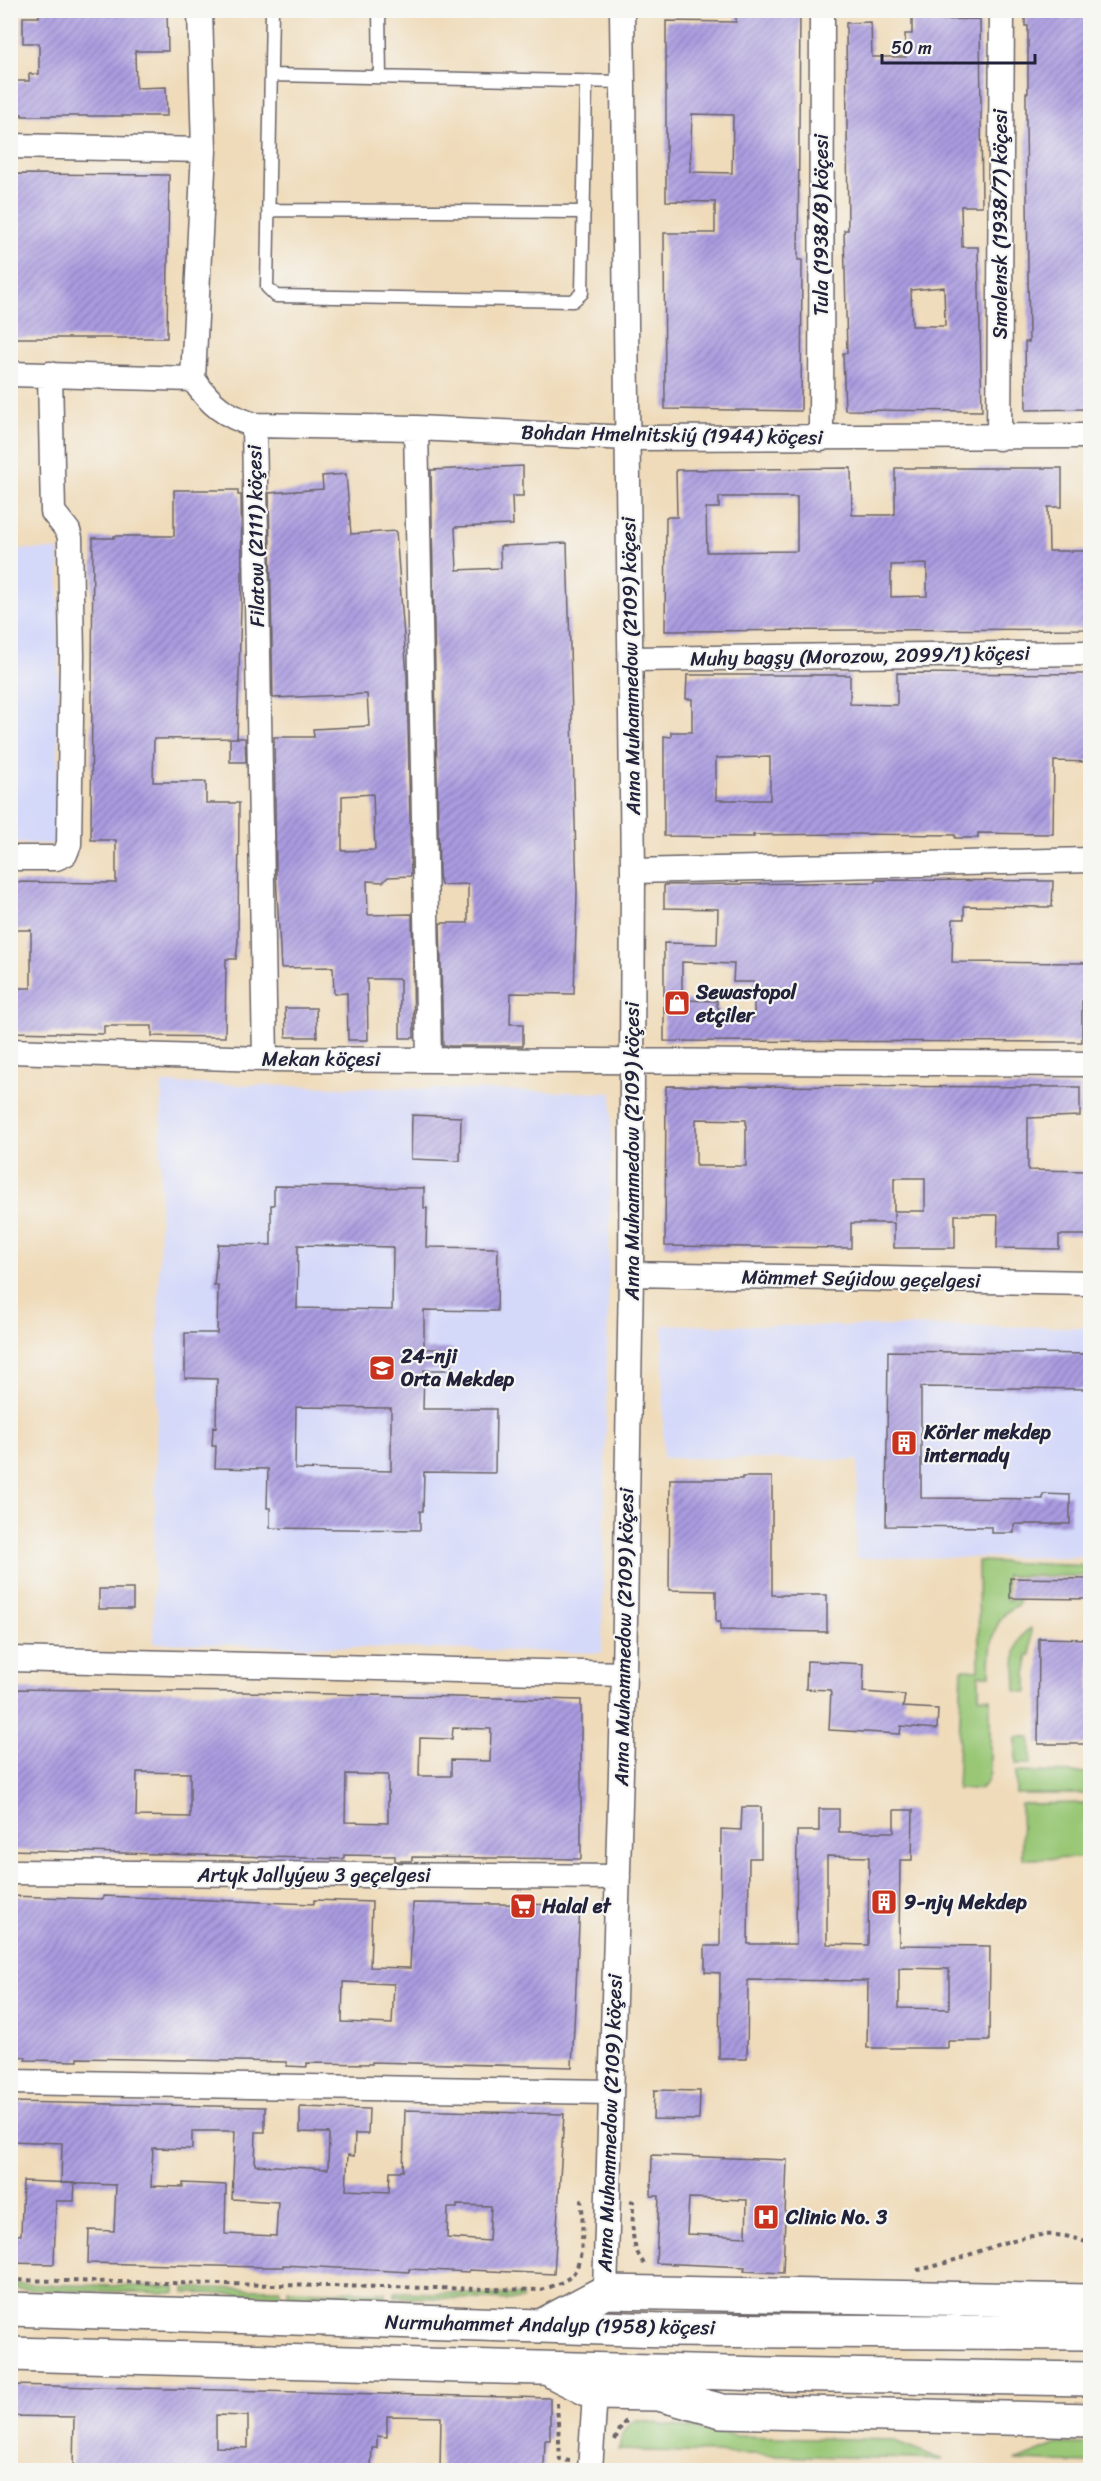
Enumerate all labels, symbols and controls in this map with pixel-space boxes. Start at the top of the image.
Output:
scale bar [882,27,1035,65]
text: 50 m [891,32,932,64]
street label: Smolensk (1938/7) köçesi [983,107,1018,339]
street label: Tula (1938/8) köçesi [804,133,839,316]
street label: Bohdan Hmelnitskiý (1944) köçesi [521,415,825,455]
street label: Filatow (2111) köçesi [237,443,275,627]
street label: Anna Muhammedow (2109) köçesi [611,515,651,816]
street label: Muhy bagşy (Morozow, 2099/1) köçesi [690,636,1032,676]
place label: Sewastopol etçiler [695,975,798,1033]
shop icon: Sewastopol etçiler [662,988,692,1018]
street label: Anna Muhammedow (2109) köçesi [615,1000,650,1301]
street label: Mekan köçesi [262,1042,382,1077]
street label: Mämmet Seýidow geçelgesi [741,1259,982,1299]
place label: 24-nji Orta Mekdep [400,1339,515,1397]
school or university icon: 24-nji Orta Mekdep [367,1353,397,1383]
place label: Körler mekdep internady [923,1415,1051,1473]
building icon: Körler mekdep internady [889,1428,919,1458]
street label: Anna Muhammedow (2109) köçesi [604,1486,644,1787]
street label: Artyk Jallyýew 3 geçelgesi [197,1858,431,1893]
place label: 9-njy Mekdep [904,1885,1027,1920]
building icon: 9-njy Mekdep [869,1887,899,1917]
place label: Halal et [541,1889,612,1924]
supermarket icon: Halal et [508,1891,538,1921]
street label: Anna Muhammedow (2109) köçesi [587,1972,633,2274]
place label: Clinic No. 3 [785,2200,887,2235]
hospital icon: Clinic No. 3 [751,2202,781,2232]
street label: Nurmuhammet Andalyp (1958) köçesi [385,2305,717,2345]

